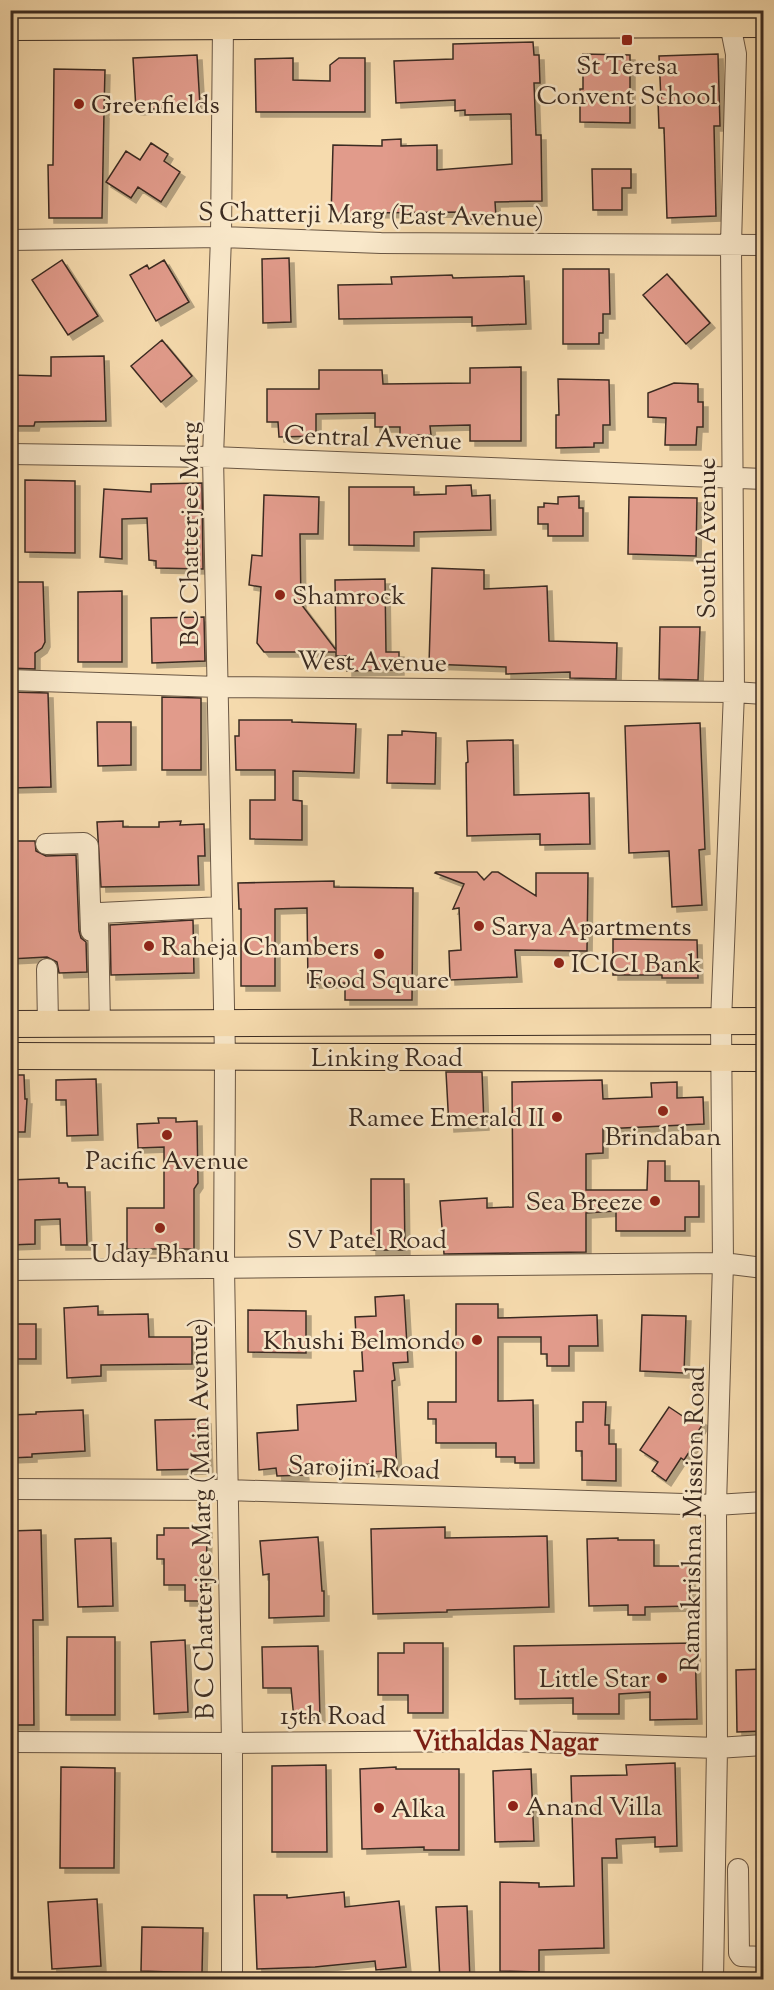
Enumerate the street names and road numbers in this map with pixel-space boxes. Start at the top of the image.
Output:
street label: S Chatterji Marg (East Avenue) [198,195,544,238]
street label: Central Avenue [283,418,462,461]
street label: BC Chatterjee Marg [173,421,210,647]
street label: South Avenue [690,457,727,619]
street label: West Avenue [297,644,447,683]
street label: Linking Road [311,1041,463,1078]
street label: SV Patel Road [287,1223,447,1260]
street label: B C Chatterjee Marg (Main Avenue) [181,1318,226,1720]
street label: Ramakrishna Mission Road [673,1366,716,1672]
street label: Sarojini Road [287,1448,441,1491]
street label: 15th Road [280,1699,386,1736]

